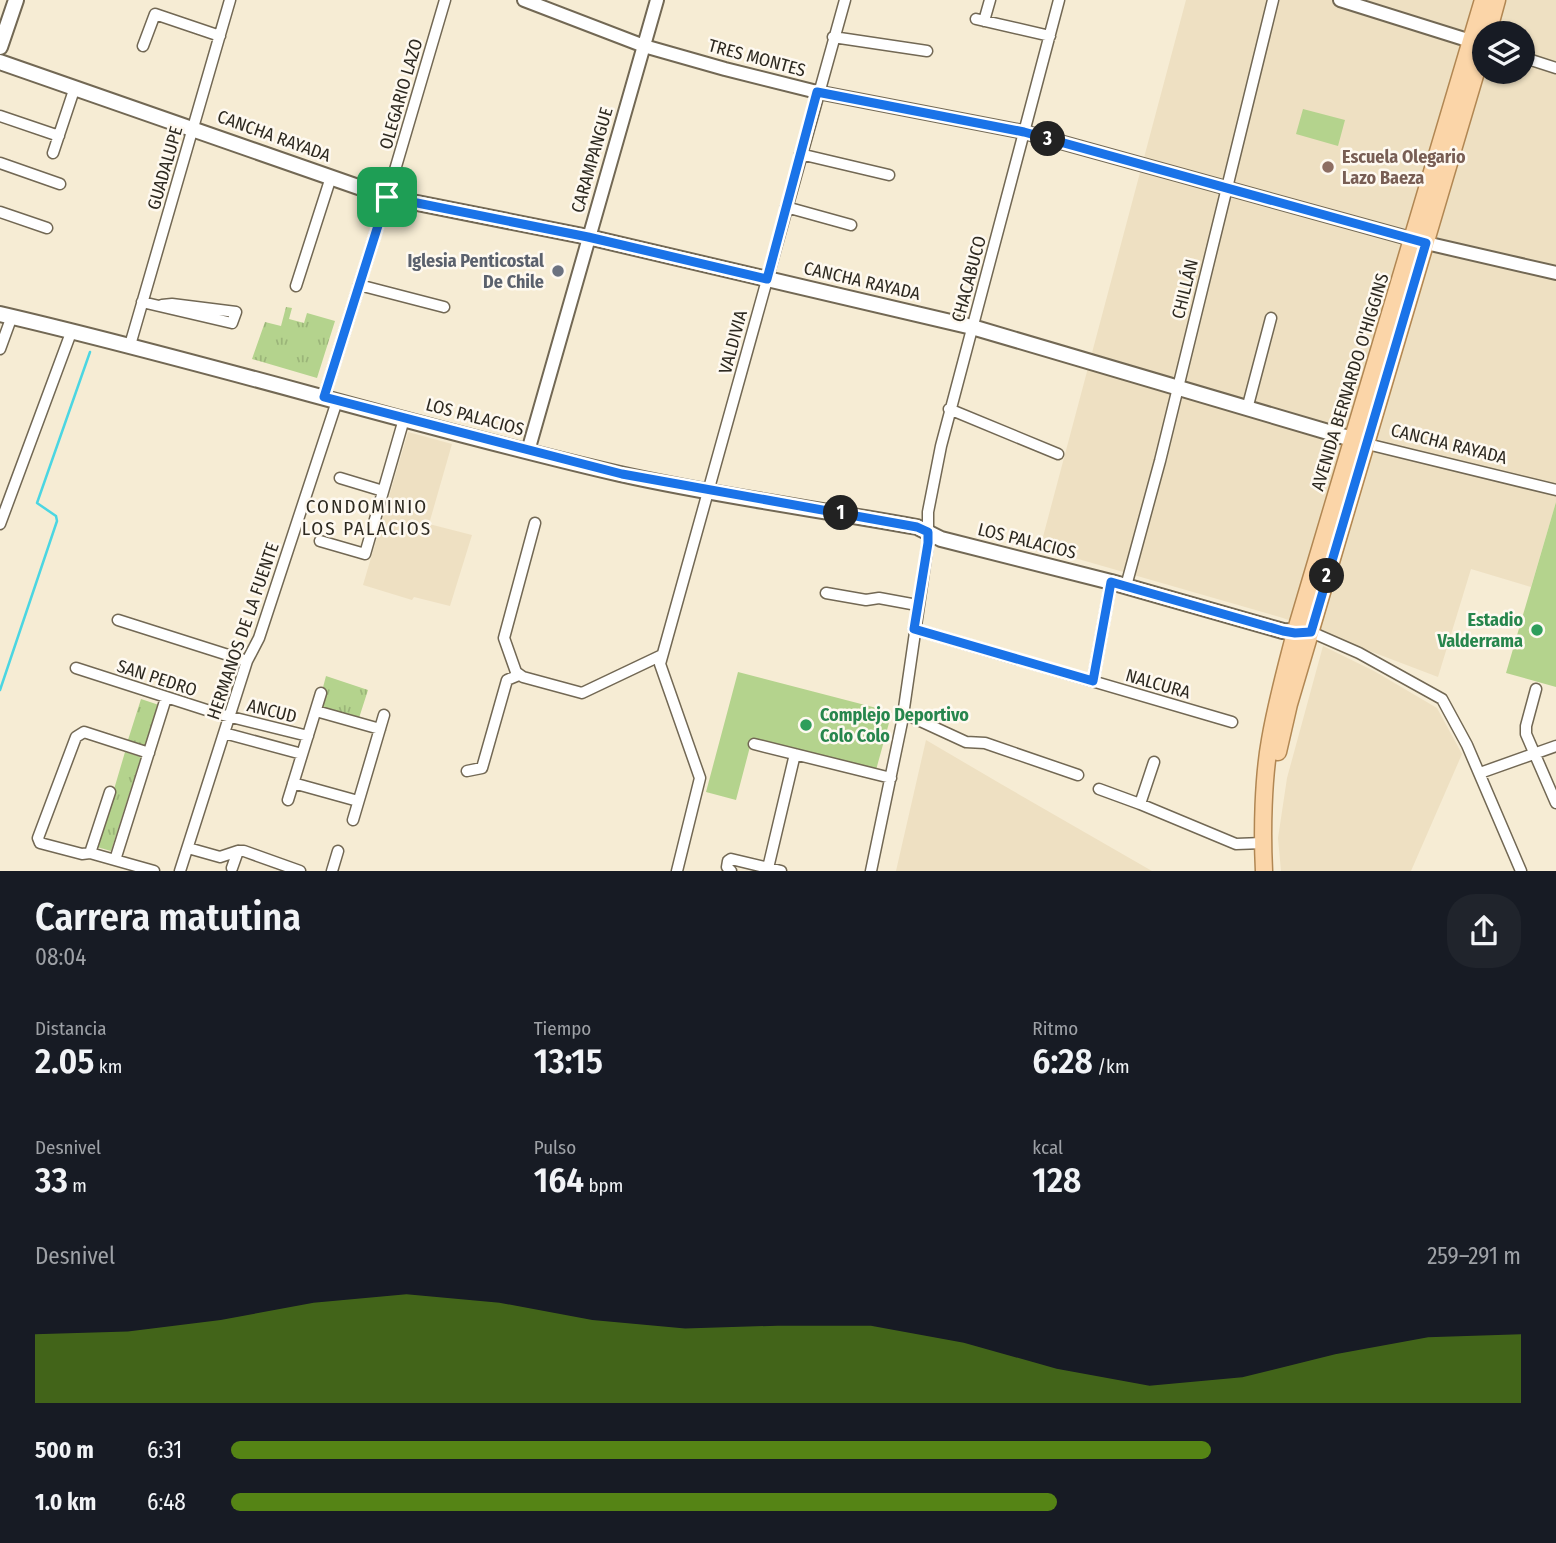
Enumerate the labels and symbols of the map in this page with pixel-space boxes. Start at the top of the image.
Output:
street label: TRES MONTES [706,34,808,82]
street label: OLEGARIO LAZO [375,36,427,152]
street label: CANCHA RAYADA [214,105,334,167]
street label: CARAMPANGUE [566,105,618,215]
pin: 3 [1030,122,1066,156]
street label: GUADALUPE [143,124,187,212]
place label: Escuela Olegario Lazo Baeza [1342,146,1466,189]
marker: Escuela Olegario Lazo Baeza [1320,159,1336,175]
pin [357,167,417,227]
street label: CHACABUCO [947,233,991,325]
place label: Iglesia Penticostal De Chile [407,250,544,293]
street label: CHILLÁN [1166,256,1203,321]
street label: CANCHA RAYADA [802,257,923,305]
marker: Iglesia Penticostal De Chile [550,263,566,279]
street label: AVENIDA BERNARDO O'HIGGINS [1306,270,1394,494]
street label: VALDIVIA [714,307,752,376]
street label: LOS PALACIOS [423,393,527,441]
street label: CANCHA RAYADA [1389,419,1510,469]
district label: CONDOMINIO LOS PALACIOS [302,495,432,540]
pin: 1 [824,496,858,530]
street label: LOS PALACIOS [975,518,1079,564]
street label: HERMANOS DE LA FUENTE [202,539,284,723]
pin: 2 [1310,558,1344,594]
place label: Estadio Valderrama [1436,609,1523,652]
marker: Estadio Valderrama [1529,622,1545,638]
street label: SAN PEDRO [114,655,200,701]
street label: NALCURA [1123,664,1193,704]
street label: ANCUD [245,694,299,728]
place label: Complejo Deportivo Colo Colo [820,704,969,747]
marker: Complejo Deportivo Colo Colo [798,717,814,733]

